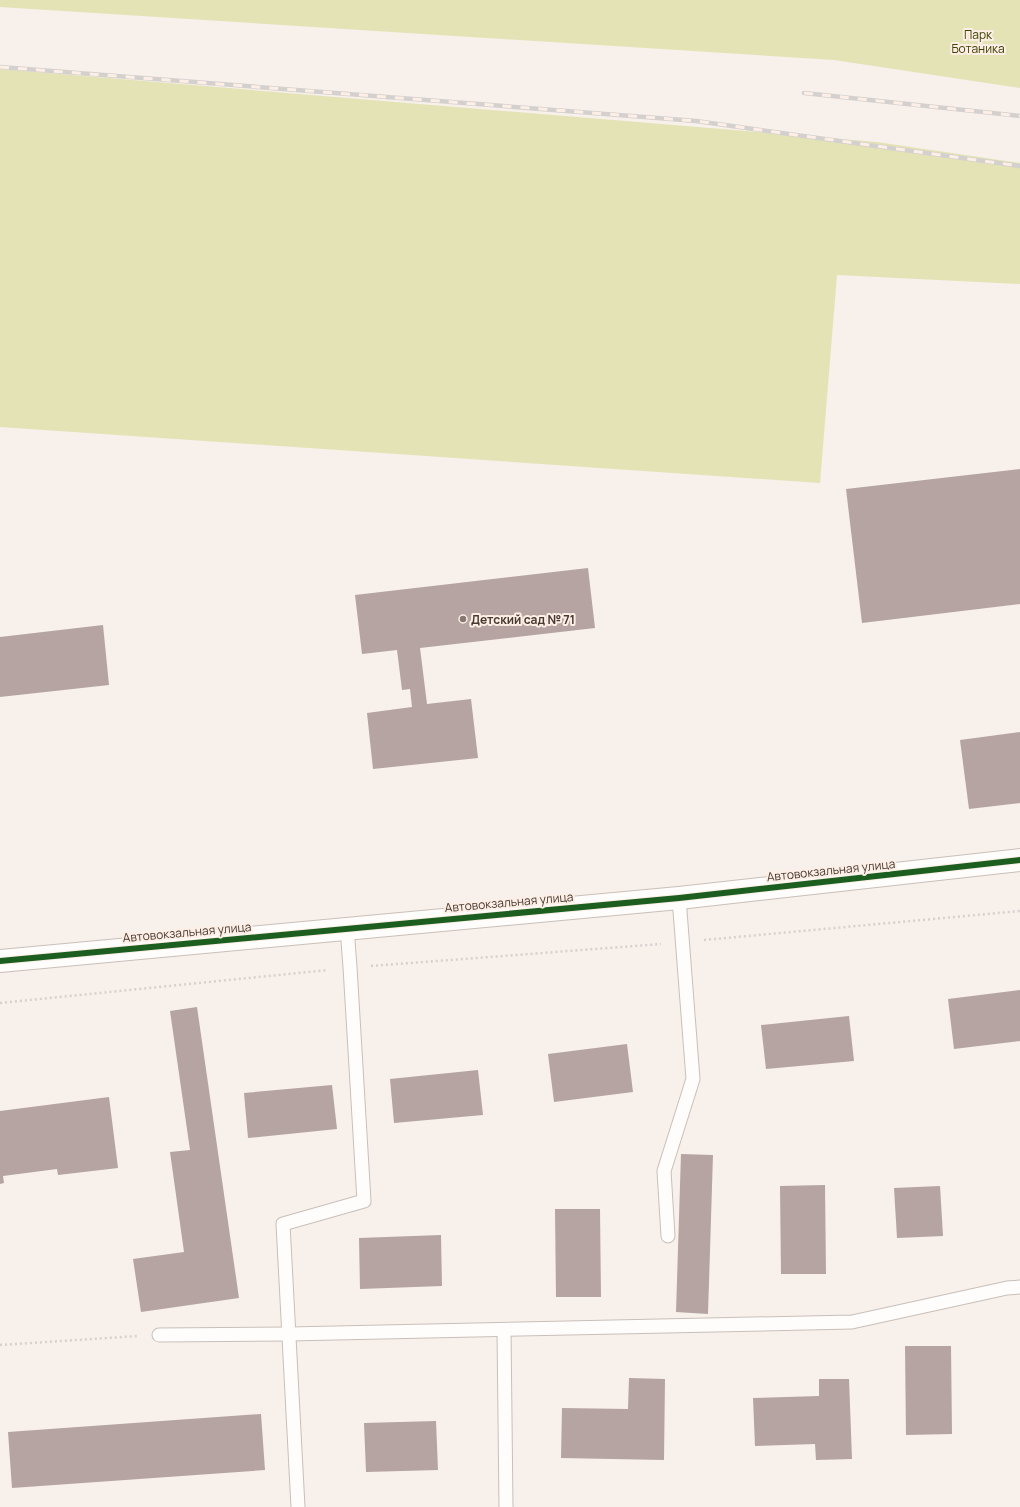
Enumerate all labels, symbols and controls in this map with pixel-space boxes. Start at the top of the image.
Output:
park label: Парк Ботаника [951,26,1005,57]
place label: Детский сад № 71 [471,611,575,628]
marker: Детский сад № 71 [458,614,468,624]
street label: Автовокзальная улица [766,855,896,885]
street label: Автовокзальная улица [444,888,574,916]
street label: Автовокзальная улица [122,918,252,946]

